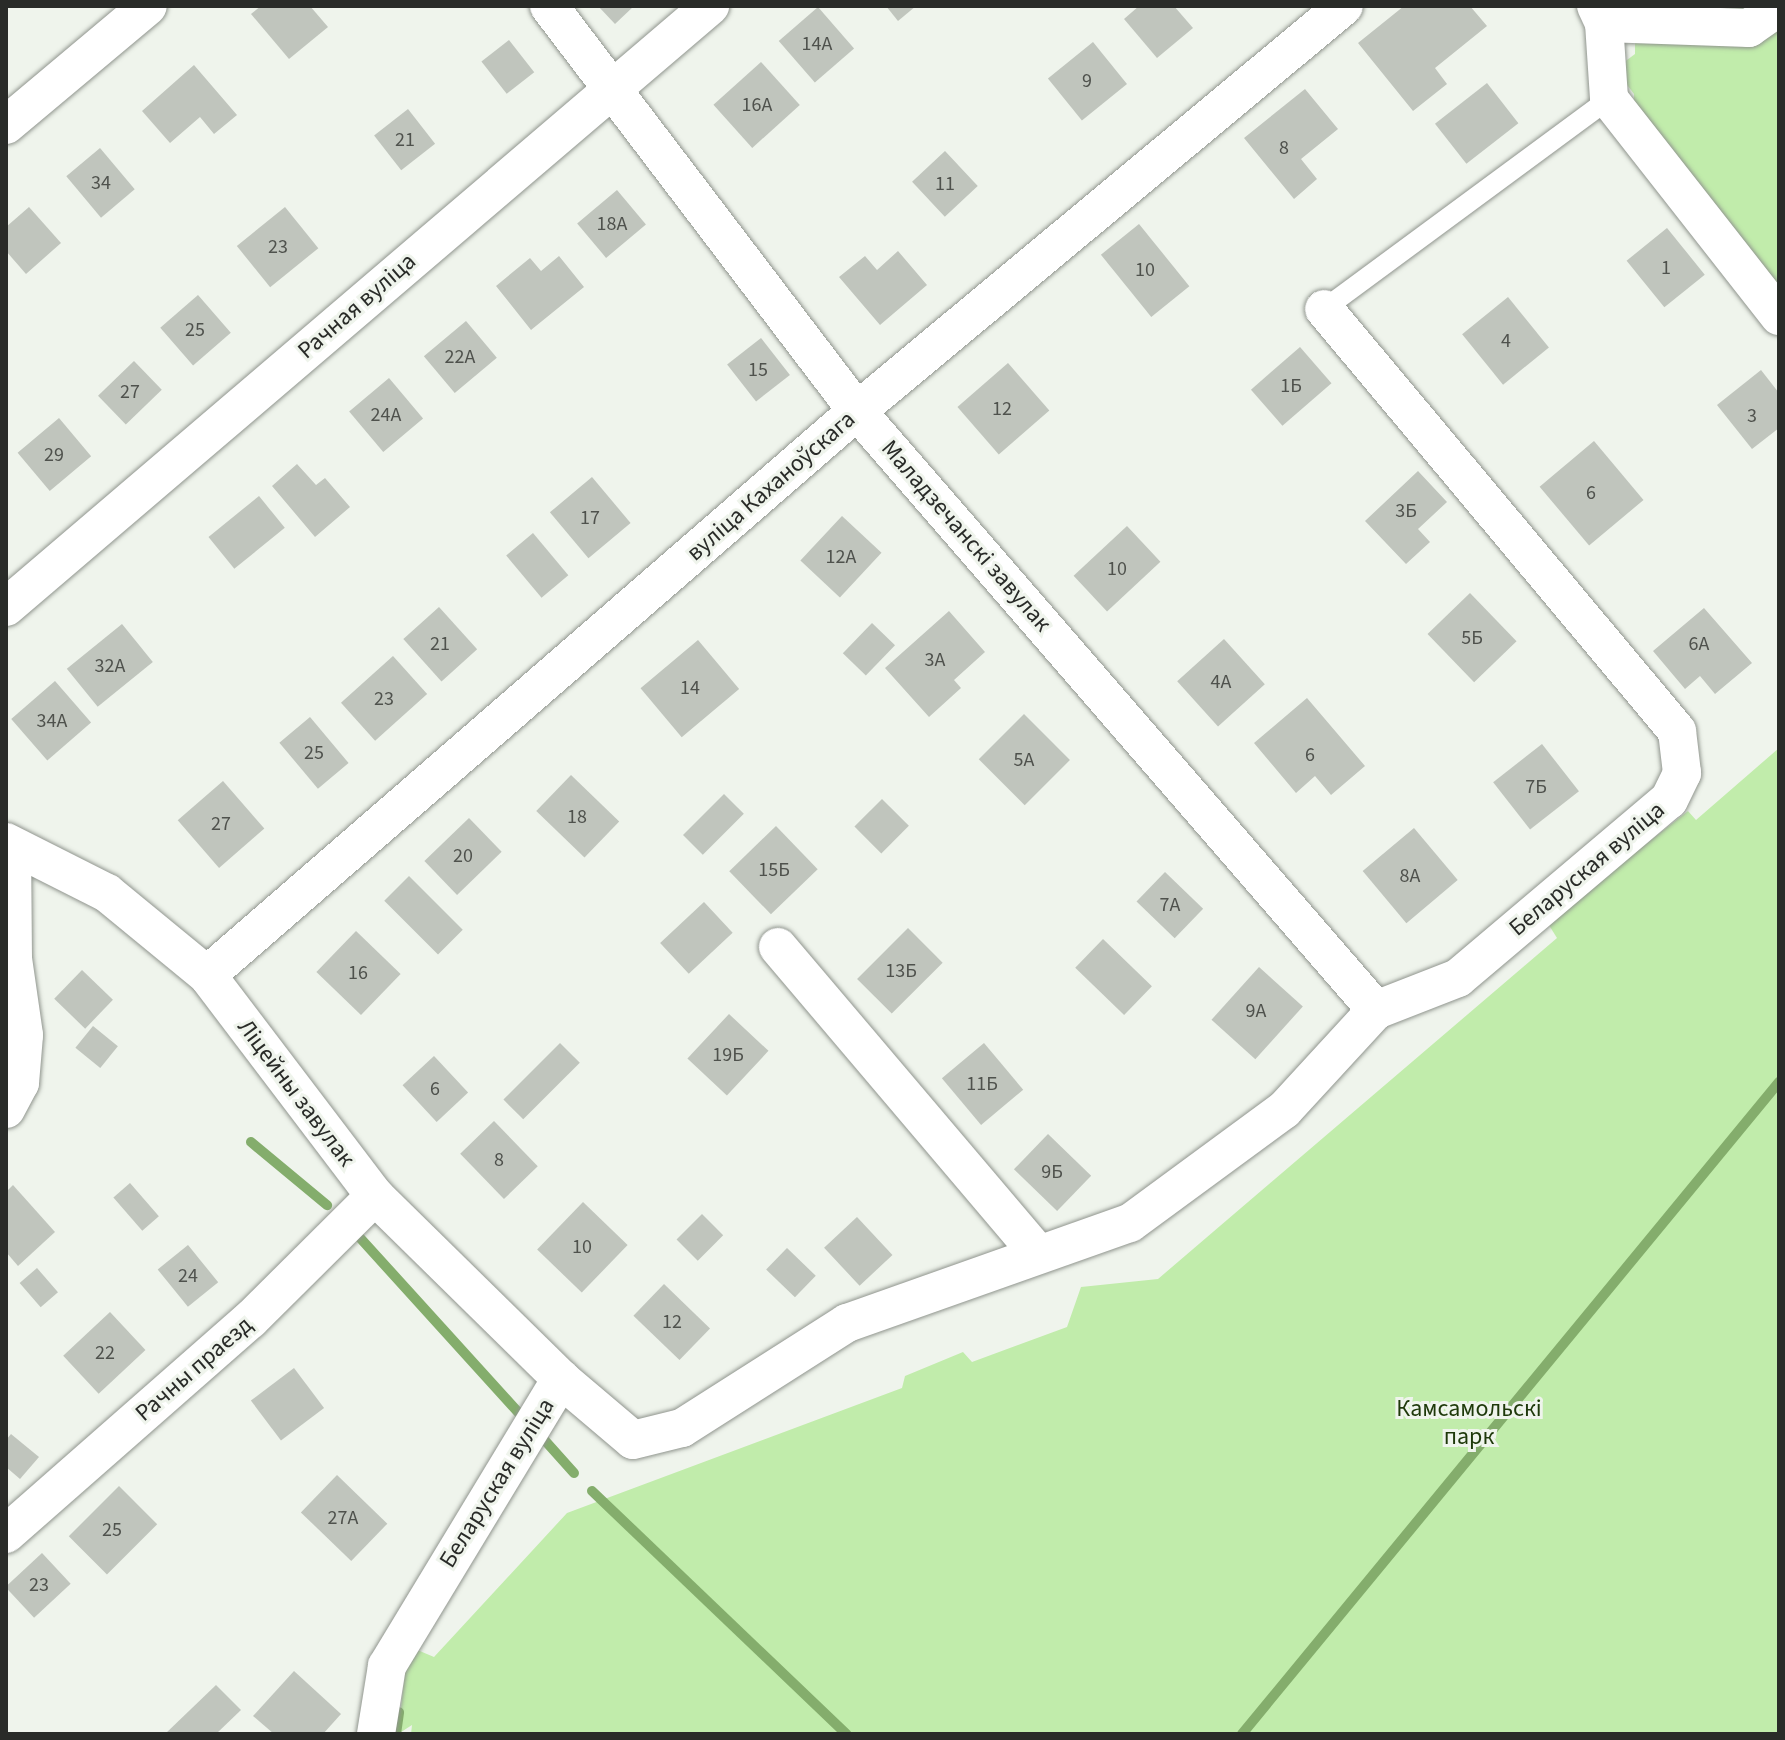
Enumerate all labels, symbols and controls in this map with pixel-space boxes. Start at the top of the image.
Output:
house number: 14А [802,32,832,56]
house number: 9 [1082,69,1092,93]
house number: 16А [742,93,772,117]
house number: 21 [395,128,415,152]
house number: 8 [1279,136,1289,160]
house number: 34 [91,171,111,195]
house number: 11 [935,172,955,196]
house number: 18А [597,212,627,236]
house number: 23 [268,235,288,259]
street label: Рачная вуліца [292,247,422,365]
house number: 1 [1661,256,1671,280]
house number: 10 [1135,258,1155,282]
house number: 25 [185,318,205,342]
house number: 4 [1501,329,1511,353]
house number: 22А [445,345,475,369]
house number: 15 [748,358,768,382]
house number: 1Б [1280,374,1302,398]
house number: 27 [120,380,140,404]
house number: 12 [992,397,1012,421]
house number: 24А [371,403,401,427]
house number: 3 [1747,404,1757,428]
street label: вуліца Каханоўскага [681,405,861,567]
street label: Маладзечанскі завулак [875,434,1057,638]
house number: 29 [44,443,64,467]
house number: 6 [1586,481,1596,505]
house number: 3Б [1395,499,1417,523]
house number: 17 [580,506,600,530]
house number: 12А [826,545,856,569]
house number: 10 [1107,557,1127,581]
house number: 5Б [1461,626,1483,650]
house number: 21 [430,632,450,656]
house number: 6А [1689,632,1709,656]
house number: 3А [925,648,945,672]
house number: 32А [95,654,125,678]
house number: 4А [1211,670,1231,694]
house number: 14 [680,676,700,700]
house number: 23 [374,687,394,711]
house number: 34А [37,709,67,733]
house number: 25 [304,741,324,765]
house number: 6 [1305,743,1315,767]
house number: 5А [1014,748,1034,772]
house number: 7Б [1525,775,1547,799]
street label: Беларуская вуліца [1503,796,1671,942]
house number: 18 [567,805,587,829]
house number: 27 [211,812,231,836]
house number: 20 [453,844,473,868]
house number: 15Б [758,858,790,882]
house number: 8А [1400,864,1420,888]
house number: 7А [1160,893,1180,917]
house number: 13Б [885,959,917,983]
house number: 16 [348,961,368,985]
house number: 9А [1246,999,1266,1023]
street label: Ліцейны завулак [231,1014,361,1172]
house number: 19Б [712,1043,744,1067]
house number: 11Б [966,1072,998,1096]
house number: 6 [430,1077,440,1101]
house number: 8 [494,1148,504,1172]
house number: 9Б [1041,1160,1063,1184]
house number: 10 [572,1235,592,1259]
house number: 24 [178,1264,198,1288]
street label: Рачны праезд [130,1310,258,1428]
house number: 12 [662,1310,682,1334]
house number: 22 [95,1341,115,1365]
street label: Беларуская вуліца [433,1393,561,1573]
park label: Камсамольскі парк [1396,1395,1542,1451]
house number: 27А [328,1506,358,1530]
house number: 25 [102,1518,122,1542]
house number: 23 [29,1573,49,1597]

